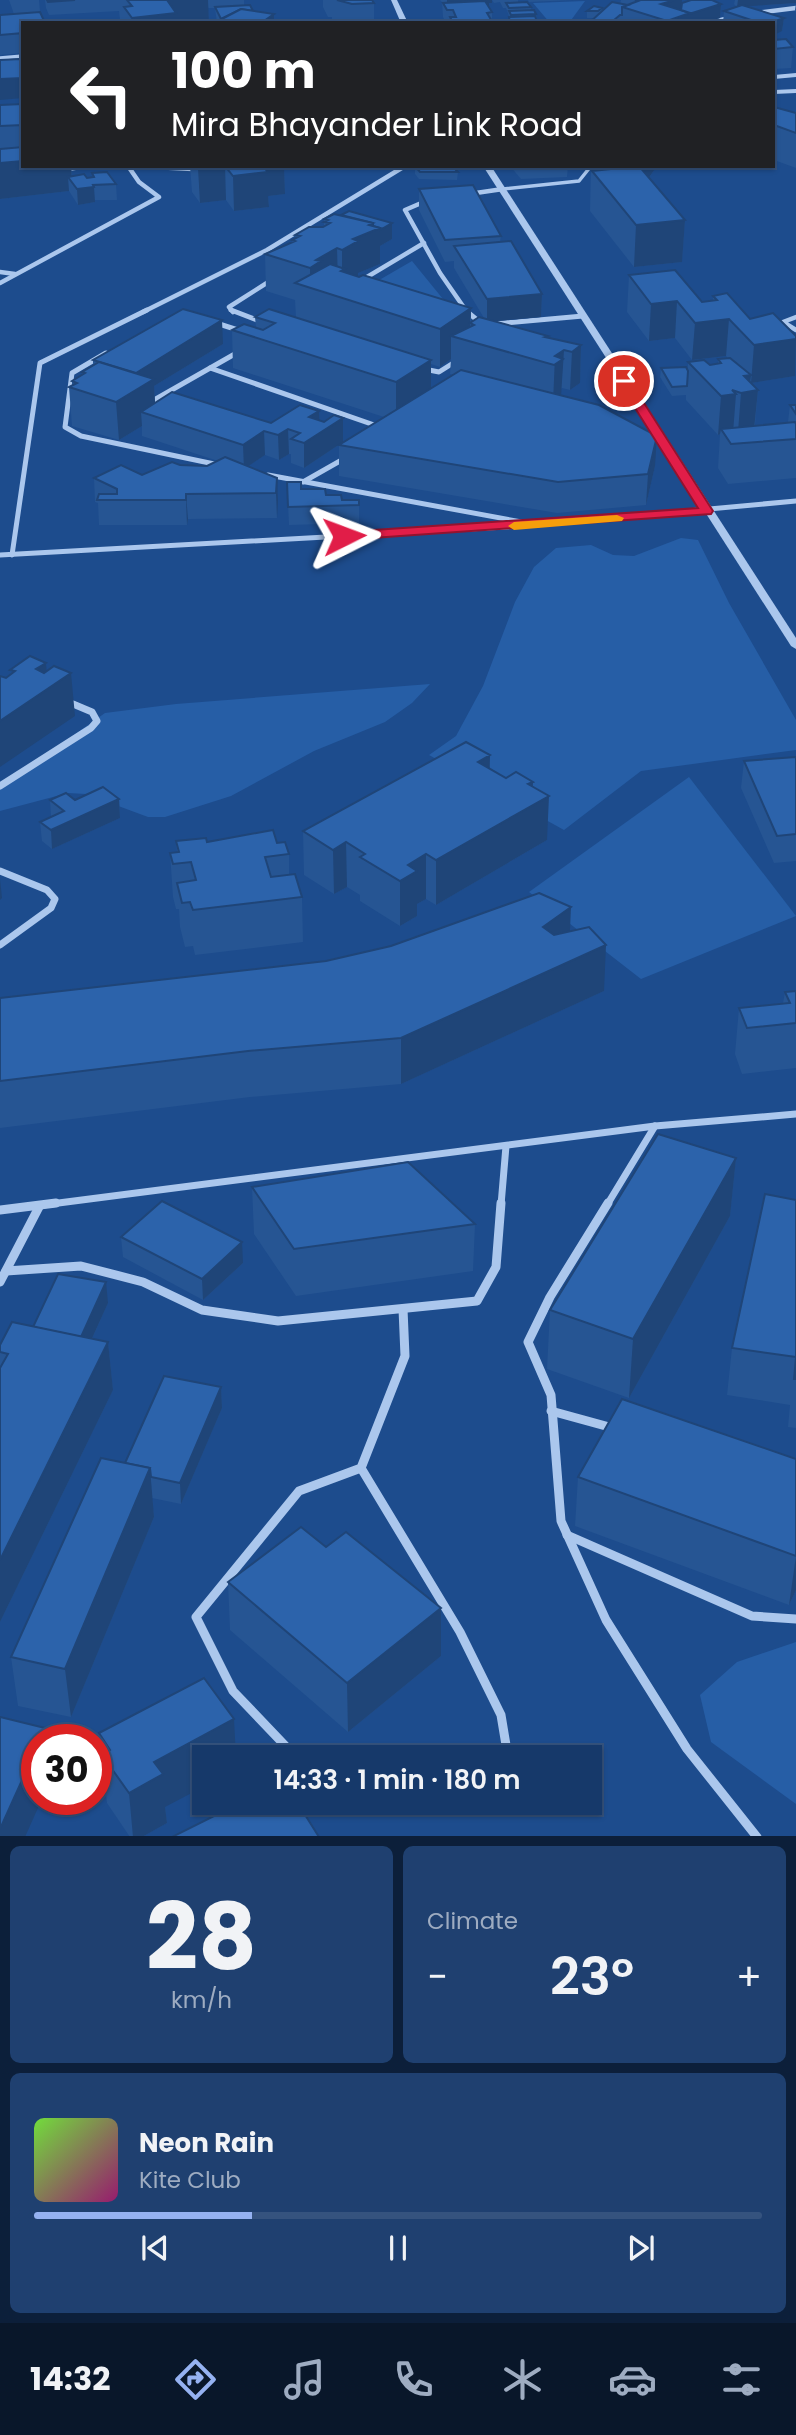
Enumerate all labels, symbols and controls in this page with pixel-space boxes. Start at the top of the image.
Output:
text: 100 m [171,37,316,105]
icon: left [56,49,147,140]
text: Mira Bhayander Link Road [171,102,583,147]
pin [594,351,654,411]
icon: arrive [605,362,643,400]
position arrow [307,499,381,573]
speed limit sign: 30 [21,1724,112,1815]
text: 14:33 · 1 min · 180 m [273,1762,521,1798]
text: 28 [146,1873,257,2001]
text: Climate [427,1905,518,1937]
text: 23° [550,1940,634,2013]
text: − [427,1950,448,2003]
text: + [736,1950,762,2003]
text: km/h [171,1984,232,2016]
text: Neon Rain [139,2125,274,2161]
text: Kite Club [139,2164,241,2196]
icon: previous [136,2229,174,2267]
icon: pause [379,2229,417,2267]
icon: next [622,2229,660,2267]
icon: directions [171,2355,220,2404]
icon: music [280,2355,329,2404]
icon: phone [389,2355,438,2404]
icon: climate [498,2355,547,2404]
icon: car [608,2355,657,2404]
icon: filters [717,2355,766,2404]
text: 14:32 [30,2356,111,2401]

